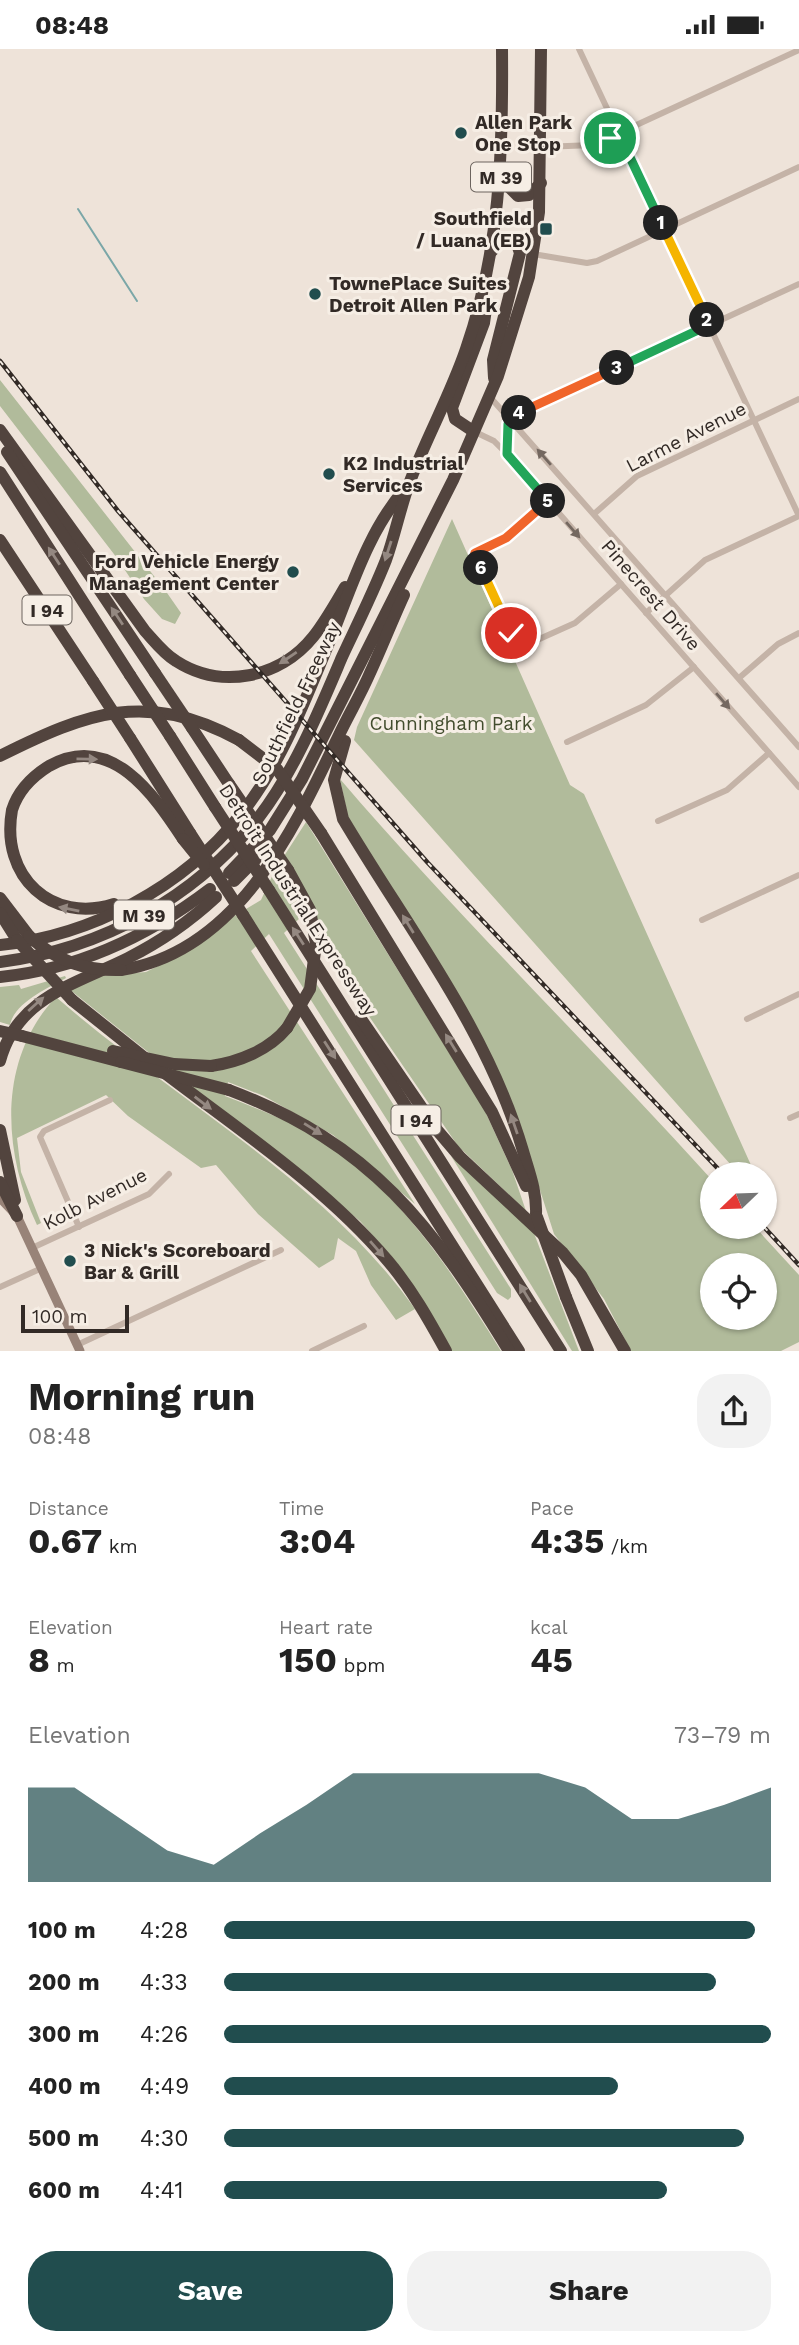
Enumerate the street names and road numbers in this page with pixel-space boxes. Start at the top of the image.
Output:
road number: M 39 [471,162,531,191]
street label: Larme Avenue [622,397,750,477]
street label: Pinecrest Drive [596,535,706,655]
road number: I 94 [22,595,72,625]
street label: Southfield Freeway [247,618,345,788]
street label: Detroit Industrial Expressway [214,779,382,1021]
road number: M 39 [114,901,174,929]
road number: I 94 [392,1105,440,1135]
street label: Kolb Avenue [39,1163,151,1235]

